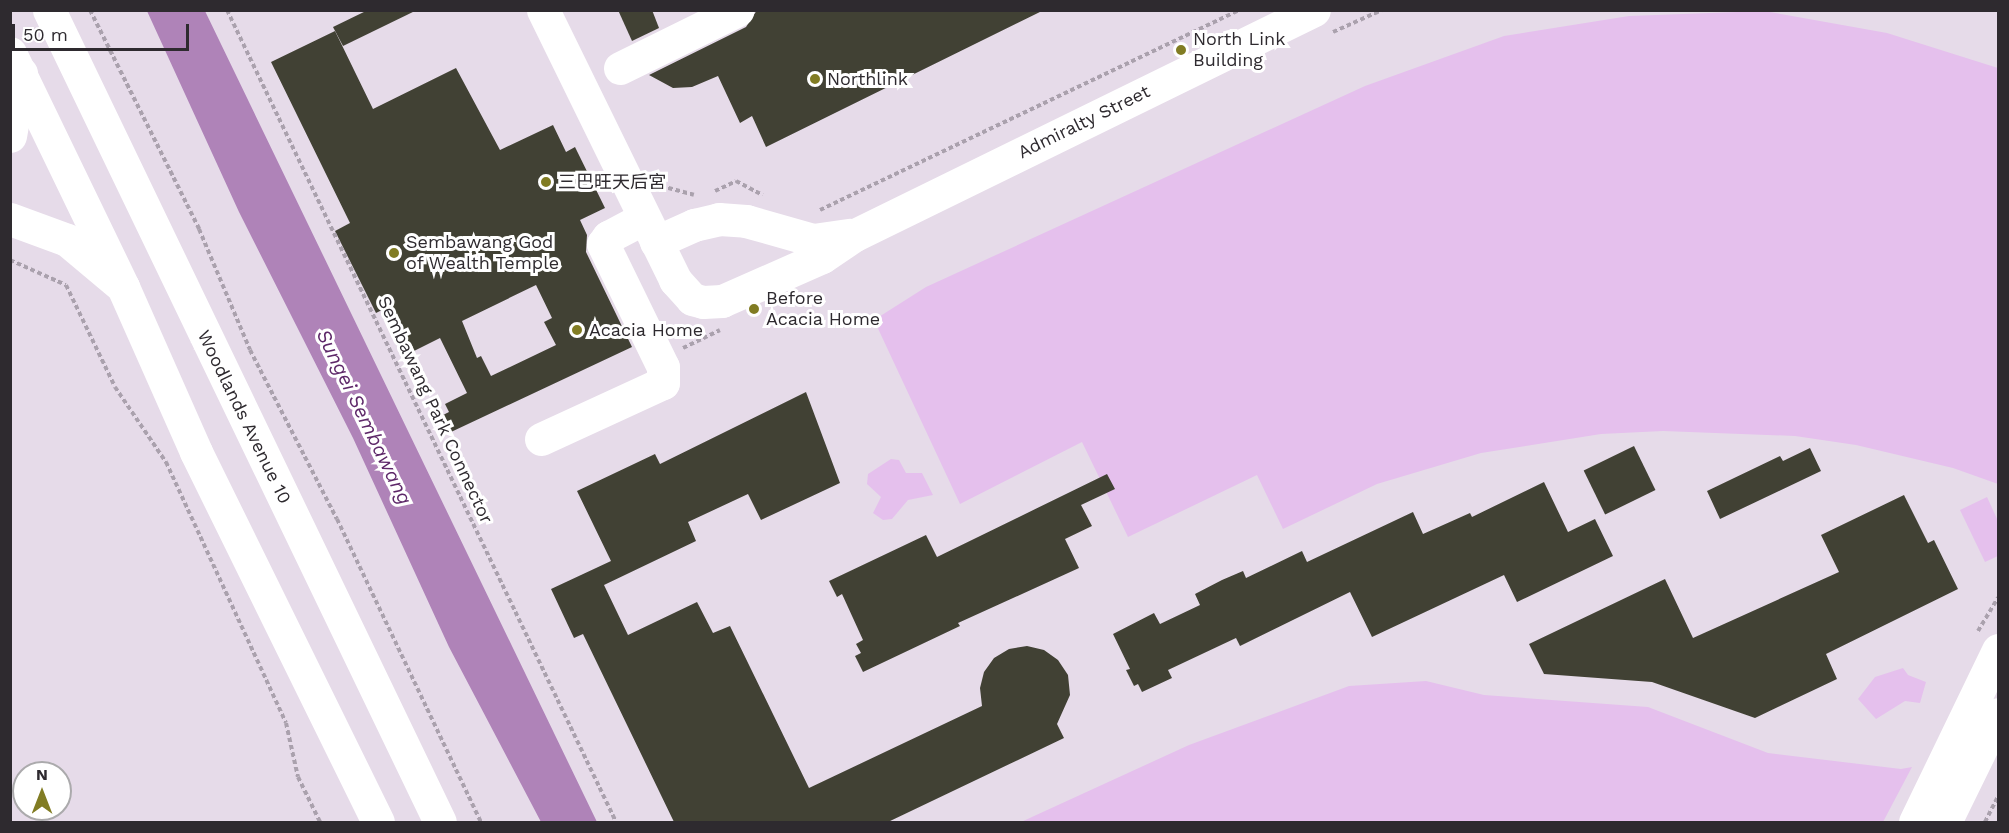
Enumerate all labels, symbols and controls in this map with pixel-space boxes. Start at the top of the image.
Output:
scale bar [15,12,192,50]
text: 50 m [23,24,68,45]
place label: North Link Building [1193,29,1285,72]
marker: North Link Building [1174,43,1188,57]
place label: Northlink [827,68,908,90]
marker: Northlink [808,72,822,86]
street label: Admiralty Street [1014,81,1154,163]
place label: 三巴旺天后宮 [558,171,666,193]
marker: 三巴旺天后宮 [539,175,553,189]
place label: Sembawang God of Wealth Temple [406,232,561,274]
marker: Sembawang God of Wealth Temple [387,246,401,260]
place label: Before Acacia Home [766,288,881,330]
street label: Sembawang Park Connector [373,293,497,527]
marker: Before Acacia Home [747,302,761,316]
place label: Acacia Home [589,319,704,341]
marker: Acacia Home [570,323,584,337]
water label: Sungei Sembawang [311,325,417,509]
street label: Woodlands Avenue 10 [192,326,296,508]
north arrow [12,761,72,821]
text: N [36,765,48,784]

